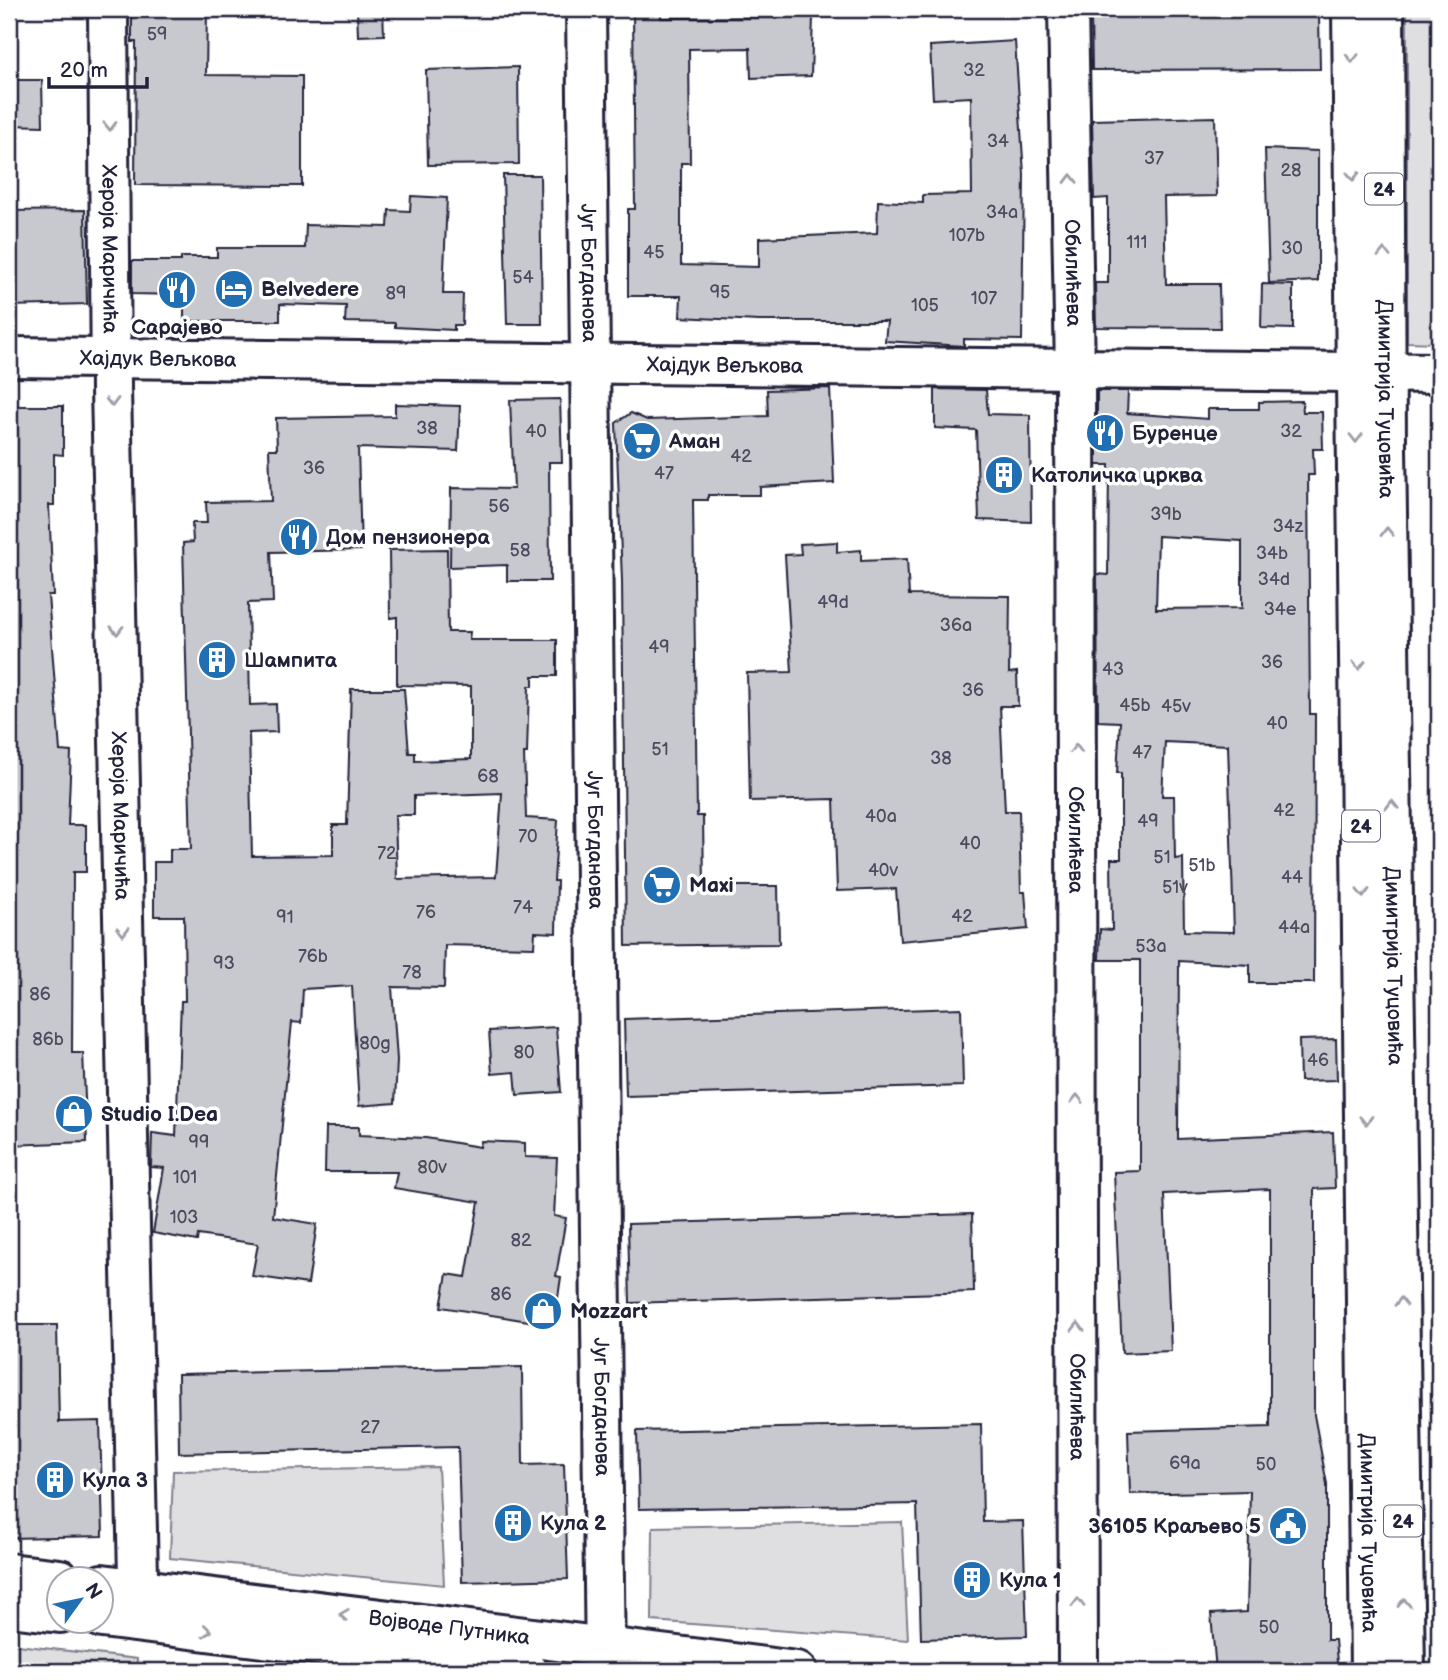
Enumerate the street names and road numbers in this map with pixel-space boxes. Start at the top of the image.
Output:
street label: Хероја Маричића [96,164,123,334]
road number: 24 [1365,174,1403,204]
street label: Југ Богданова [575,203,602,343]
street label: Обилићева [1059,219,1086,328]
street label: Димитрија Туцовића [1372,299,1399,499]
street label: Хајдук Вељкова [79,346,237,373]
street label: Хајдук Вељкова [646,352,804,379]
street label: Хероја Маричића [106,731,135,901]
street label: Југ Богданова [582,770,608,910]
street label: Обилићева [1063,786,1088,894]
road number: 24 [1342,810,1380,842]
street label: Димитрија Туцовића [1380,866,1408,1066]
street label: Југ Богданова [588,1337,615,1477]
street label: Обилићева [1064,1353,1090,1461]
street label: Димитрија Туцовића [1354,1433,1382,1633]
road number: 24 [1384,1506,1422,1536]
street label: Војводе Путника [367,1605,532,1651]

